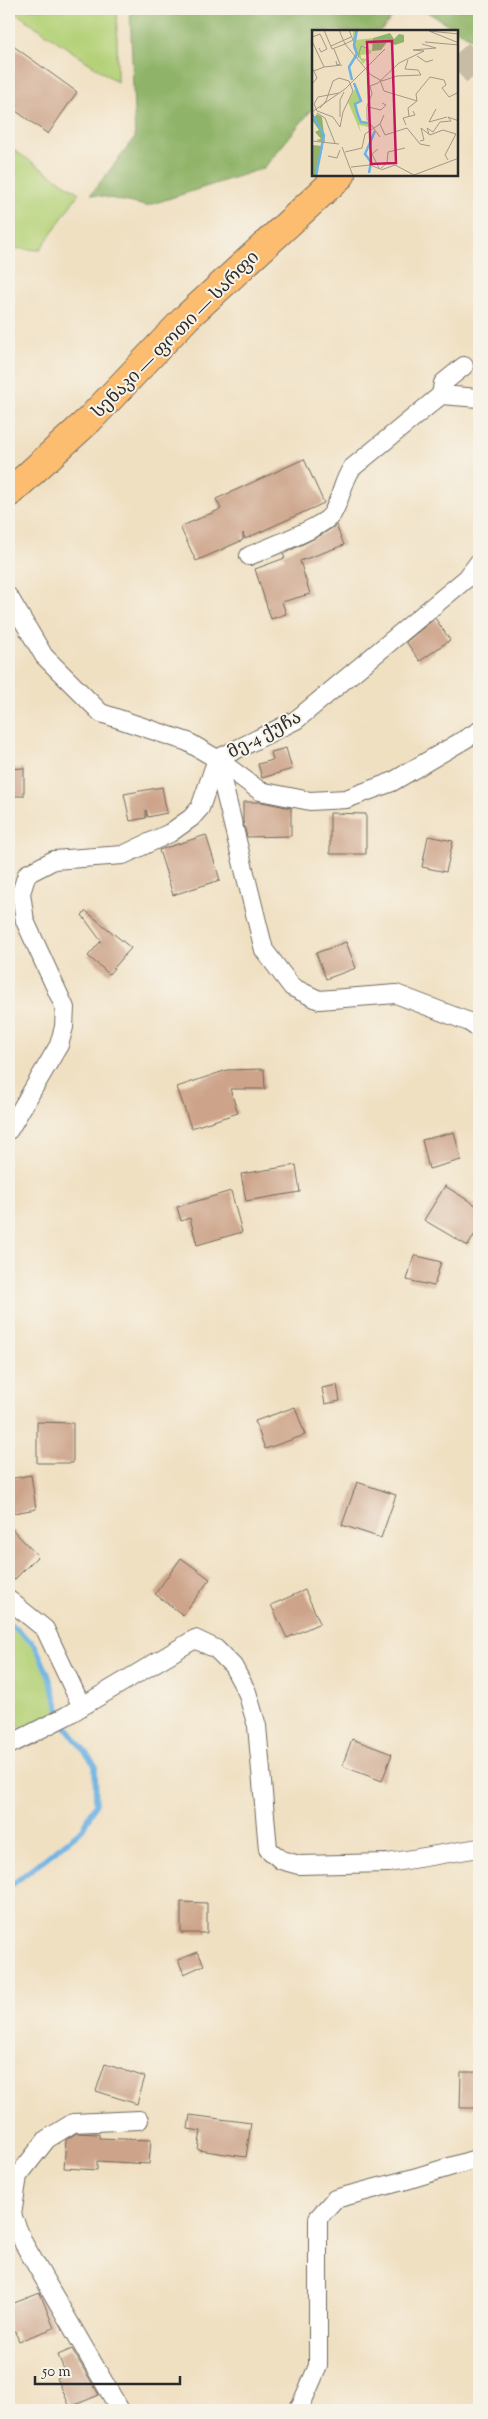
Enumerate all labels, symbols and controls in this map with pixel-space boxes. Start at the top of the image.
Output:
inset map [312,30,458,176]
street label: სენაკი — ფოთი — სარფი [87,246,266,425]
street label: მე-4 ქუჩა [223,705,307,766]
scale bar [35,2354,180,2386]
text: 50 m [41,2362,71,2383]

